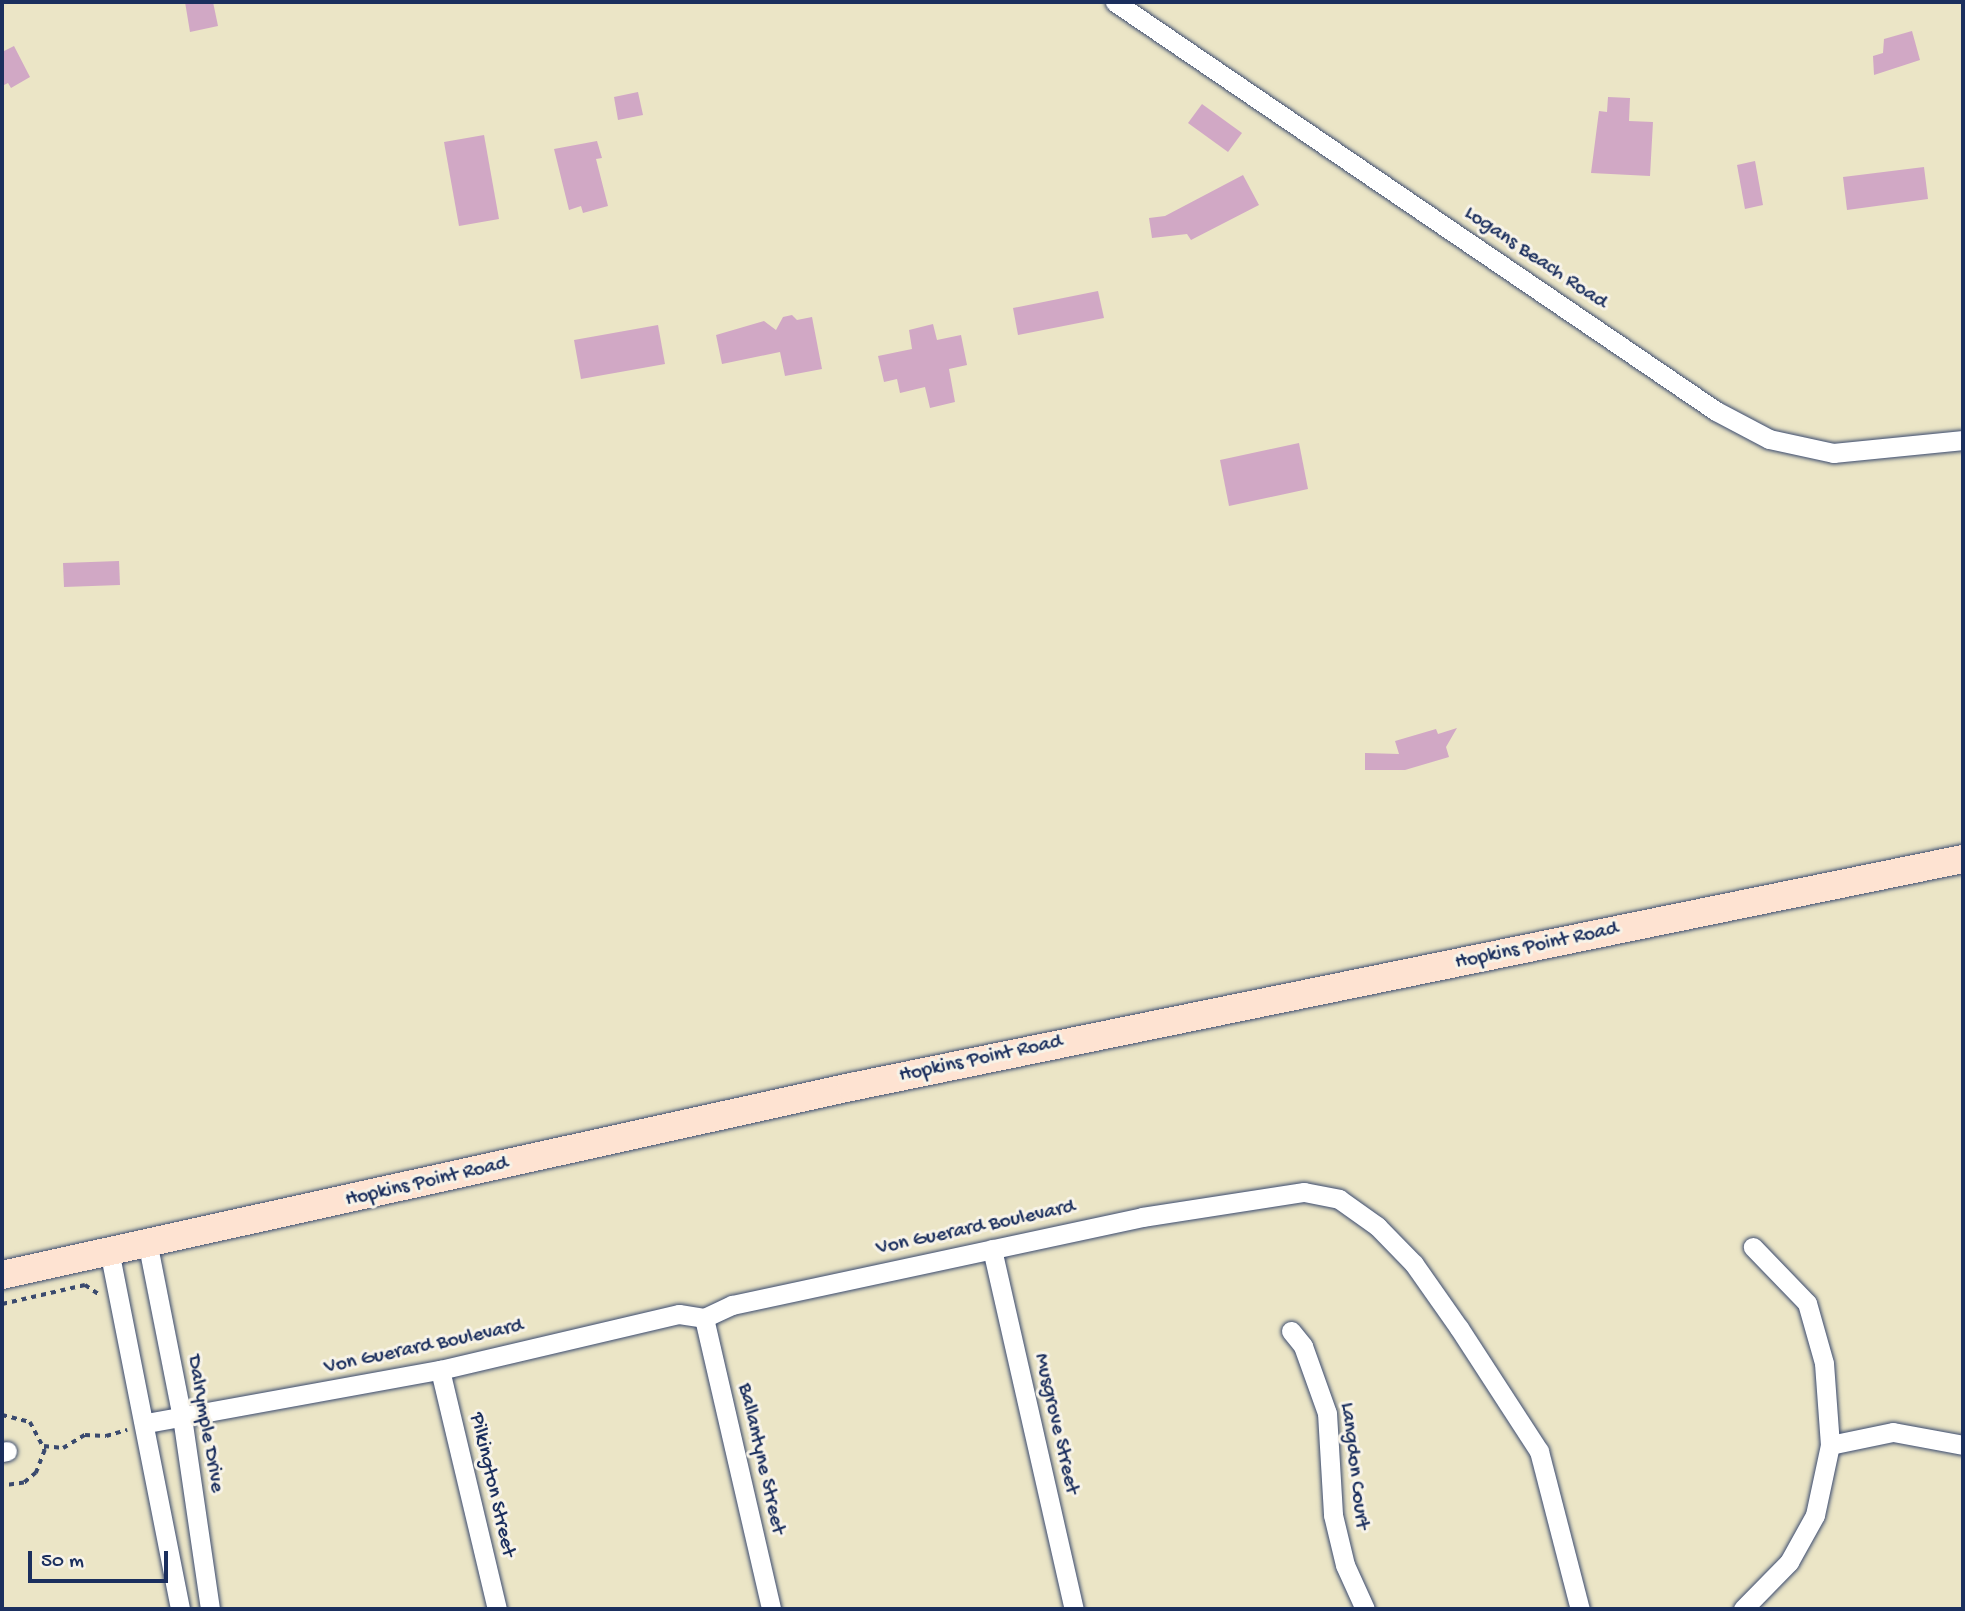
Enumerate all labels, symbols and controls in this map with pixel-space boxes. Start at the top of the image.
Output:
street label: Logans Beach Road [1459,202,1611,316]
street label: Hopkins Point Road [1453,917,1621,977]
street label: Hopkins Point Road [897,1030,1065,1090]
street label: Hopkins Point Road [343,1152,511,1214]
street label: Von Guerard Boulevard [874,1196,1078,1262]
street label: Von Guerard Boulevard [322,1315,526,1381]
street label: Musgrove Street [1027,1351,1083,1497]
street label: Dalrymple Drive [180,1353,228,1495]
street label: Ballantyne Street [730,1381,790,1537]
street label: Langdon Court [1333,1401,1373,1531]
street label: Pilkington Street [462,1411,520,1559]
scale bar [32,1538,172,1582]
text: 50 m [41,1550,84,1575]

